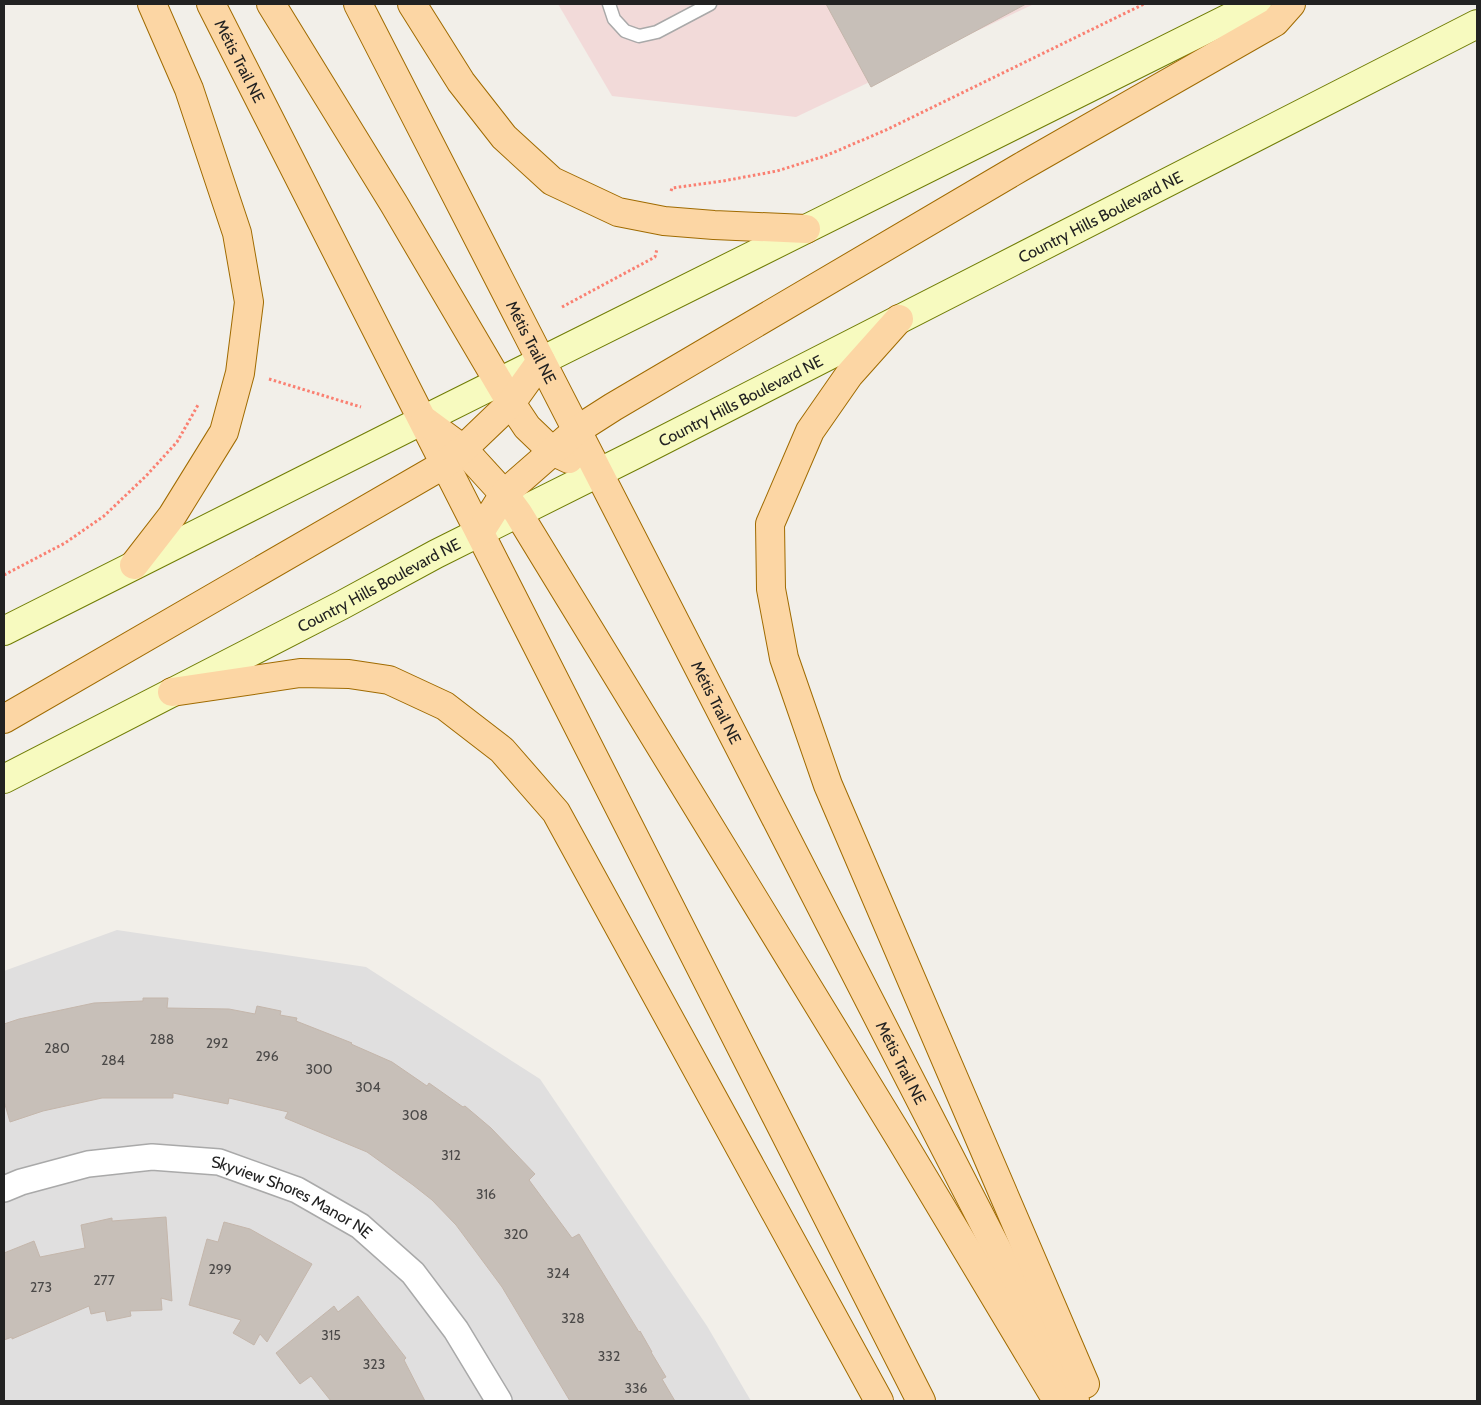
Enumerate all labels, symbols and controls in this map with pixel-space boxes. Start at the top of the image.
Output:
street label: Métis Trail NE [211,17,269,106]
street label: Country Hills Boulevard NE [1015,167,1186,267]
street label: Métis Trail NE [502,298,560,387]
street label: Country Hills Boulevard NE [655,351,826,451]
street label: Country Hills Boulevard NE [294,534,464,636]
street label: Métis Trail NE [687,658,745,747]
street label: Métis Trail NE [872,1018,930,1108]
house number: 288 [150,1030,174,1048]
house number: 292 [206,1034,228,1052]
house number: 280 [44,1039,70,1057]
house number: 296 [255,1047,279,1065]
house number: 284 [101,1051,125,1069]
house number: 300 [305,1060,333,1078]
house number: 304 [355,1078,381,1096]
house number: 308 [402,1106,428,1124]
house number: 312 [441,1146,461,1164]
street label: Skyview Shores Manor NE [211,1152,376,1242]
house number: 316 [476,1185,496,1203]
house number: 320 [504,1225,529,1243]
house number: 299 [208,1260,232,1278]
house number: 324 [546,1264,570,1282]
house number: 277 [93,1271,115,1289]
house number: 273 [30,1278,52,1296]
house number: 328 [561,1309,585,1327]
house number: 315 [321,1326,341,1344]
house number: 332 [598,1347,620,1365]
house number: 323 [363,1355,385,1373]
house number: 336 [624,1379,648,1397]

